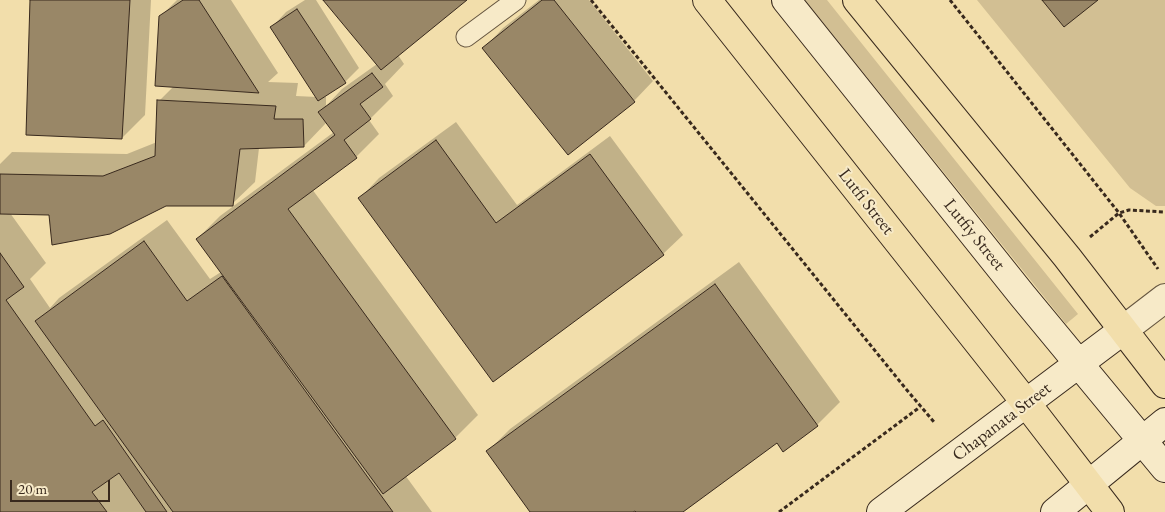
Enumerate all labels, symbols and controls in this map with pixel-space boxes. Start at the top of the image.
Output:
street label: Lutfi Street [833,165,899,239]
street label: Lutfiy Street [939,195,1009,275]
street label: Chapanata Street [948,378,1056,466]
scale bar [12,470,112,502]
text: 20 m [18,479,47,498]

